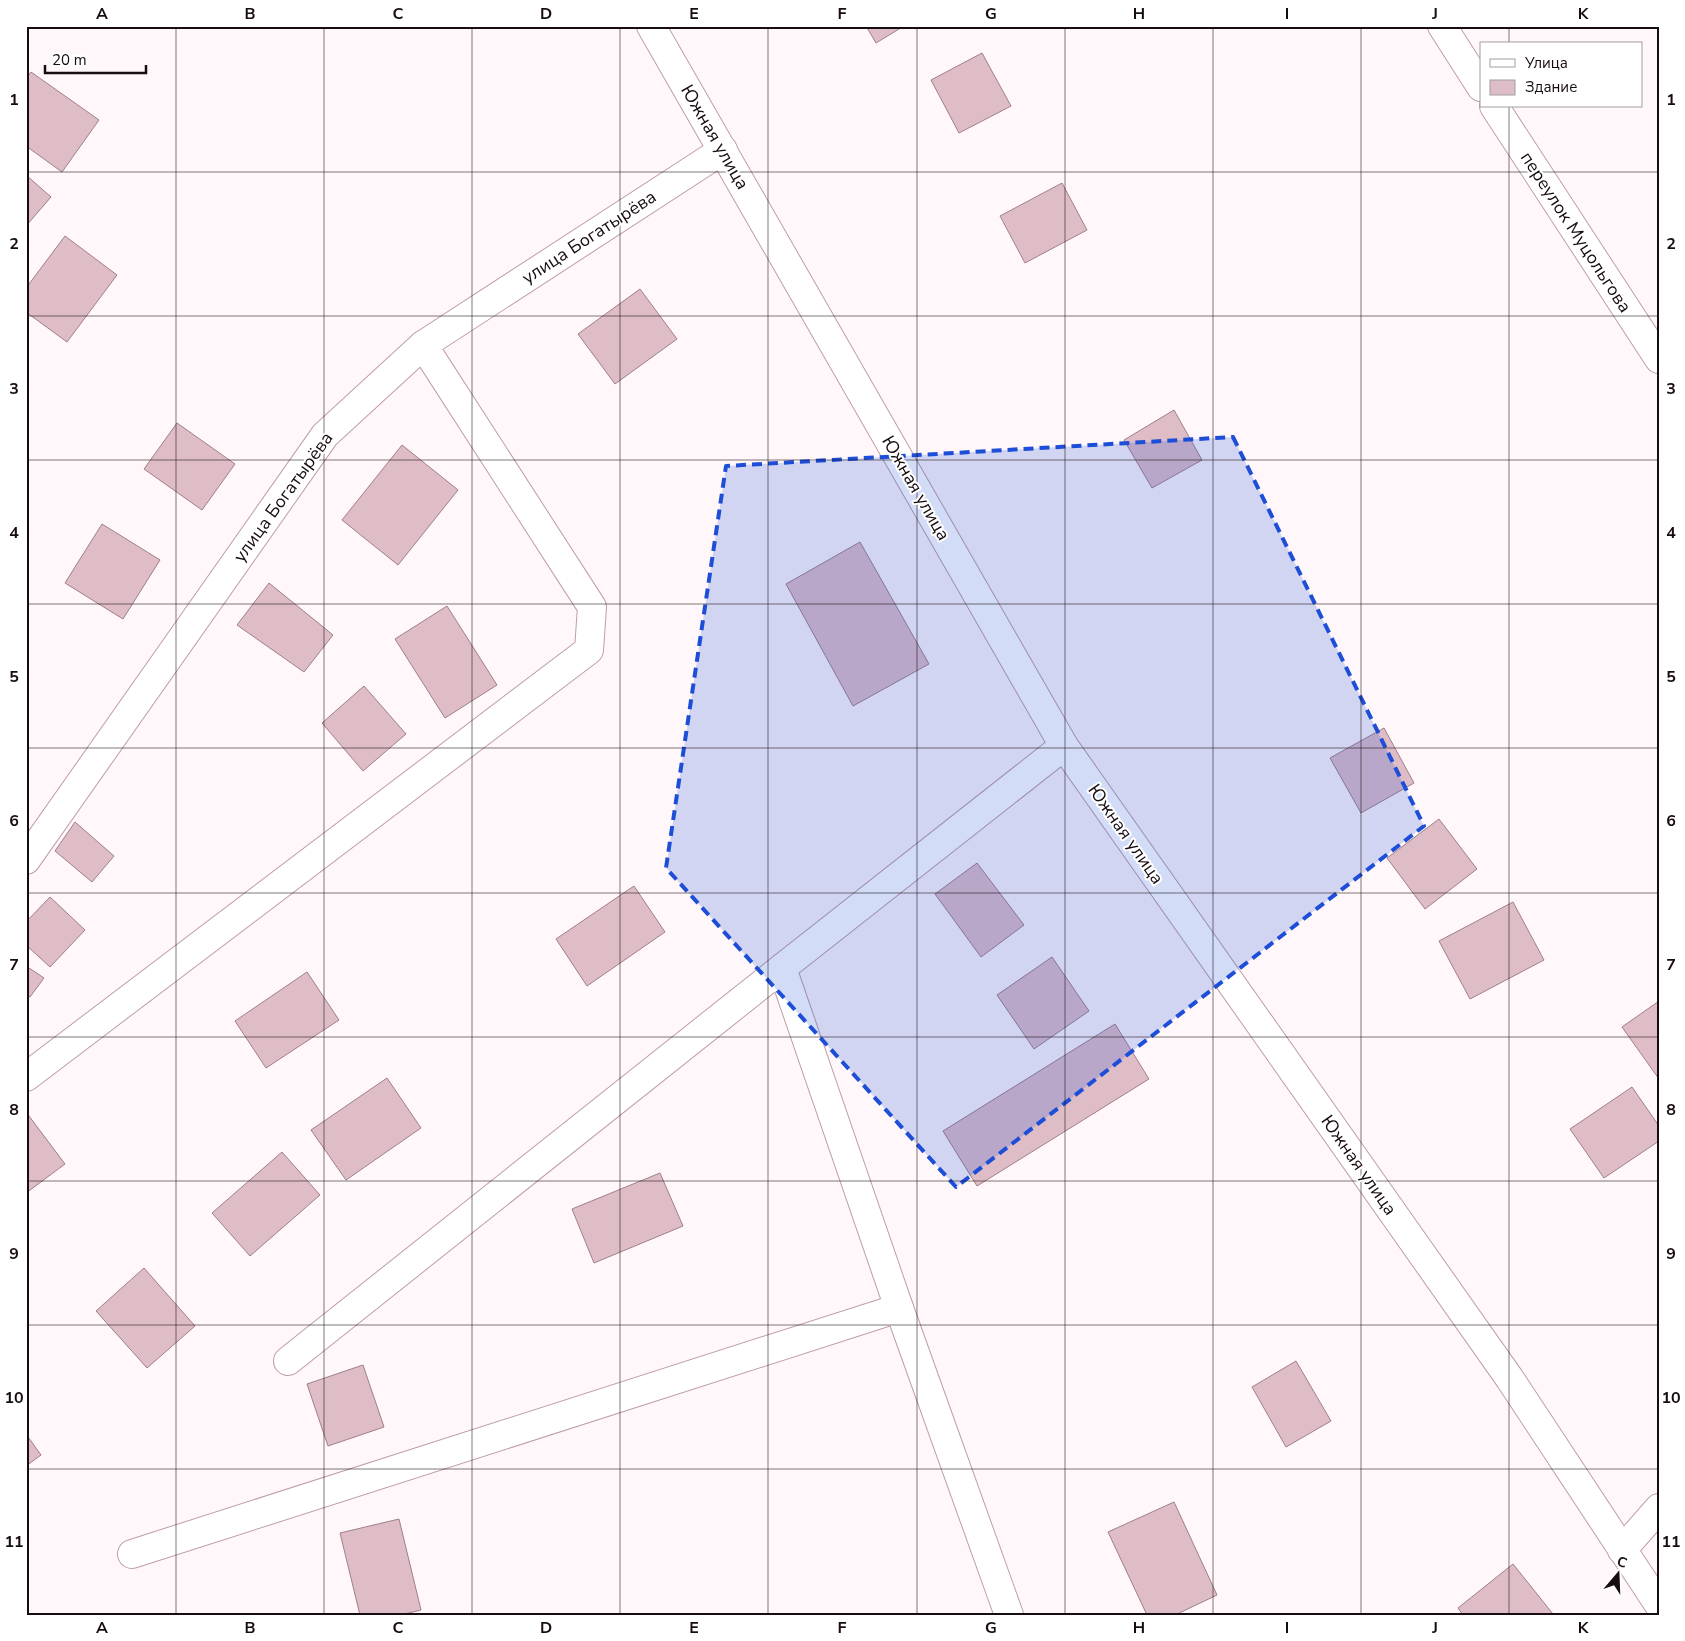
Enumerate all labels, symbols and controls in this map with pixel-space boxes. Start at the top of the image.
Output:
text: A [96,3,108,25]
text: B [244,3,256,25]
text: C [393,3,404,25]
text: D [540,3,552,25]
text: E [689,3,699,25]
text: F [838,3,847,25]
text: G [985,3,997,25]
text: H [1133,3,1145,25]
text: I [1285,3,1289,25]
text: J [1431,3,1438,25]
text: K [1578,3,1590,25]
scale bar [45,42,146,74]
legend [1480,42,1642,108]
text: 20 m [52,50,87,70]
text: Улица [1524,53,1568,73]
text: Здание [1525,77,1577,97]
street label: Южная улица [675,80,755,194]
text: 1 [9,89,19,111]
text: 1 [1666,89,1676,111]
street label: переулок Муцольгова [1515,147,1637,317]
street label: улица Богатырёва [517,185,661,289]
text: 2 [9,233,19,255]
text: 2 [1666,233,1676,255]
text: 3 [9,378,19,400]
text: 3 [1666,378,1676,400]
street label: улица Богатырёва [228,427,338,567]
street label: Южная улица [876,431,956,545]
text: 4 [9,522,19,544]
text: 4 [1666,522,1676,544]
text: 5 [9,666,19,688]
text: 5 [1666,666,1676,688]
street label: Южная улица [1083,779,1169,889]
text: 6 [9,810,19,832]
text: 6 [1666,810,1676,832]
text: 7 [9,954,19,976]
text: 7 [1666,954,1676,976]
text: 8 [9,1099,19,1121]
text: 8 [1666,1099,1676,1121]
street label: Южная улица [1316,1110,1402,1220]
text: 9 [9,1243,19,1265]
text: 9 [1666,1243,1676,1265]
text: 10 [4,1387,24,1409]
text: 10 [1661,1387,1681,1409]
text: 11 [4,1531,24,1553]
text: 11 [1661,1531,1681,1553]
north arrow [1592,1548,1642,1598]
text: С [1614,1552,1630,1573]
text: A [96,1617,108,1639]
text: B [244,1617,256,1639]
text: C [393,1617,404,1639]
text: D [540,1617,552,1639]
text: E [689,1617,699,1639]
text: F [838,1617,847,1639]
text: G [985,1617,997,1639]
text: H [1133,1617,1145,1639]
text: I [1285,1617,1289,1639]
text: J [1431,1617,1438,1639]
text: K [1578,1617,1590,1639]

